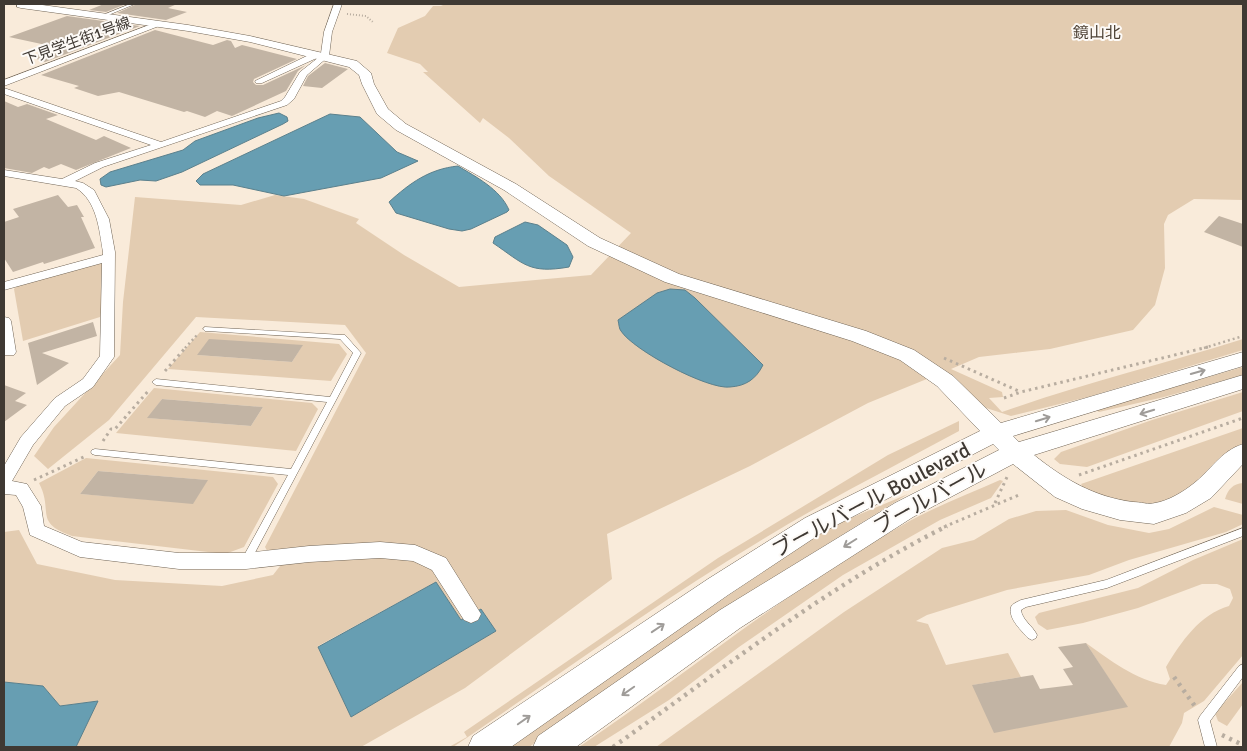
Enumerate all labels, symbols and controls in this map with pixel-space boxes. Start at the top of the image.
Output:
street label: 下見学生街1号線 [21,13,133,69]
district label: 鏡山北 [1073,23,1121,43]
one-way arrow [1190,367,1206,377]
one-way arrow [1139,407,1155,417]
one-way arrow [1034,414,1050,423]
street label: ブールバール Boulevard [767,437,975,563]
street label: ブールバール [869,456,991,540]
one-way arrow [844,539,858,549]
one-way arrow [651,623,665,633]
one-way arrow [621,686,635,697]
one-way arrow [517,715,531,725]

